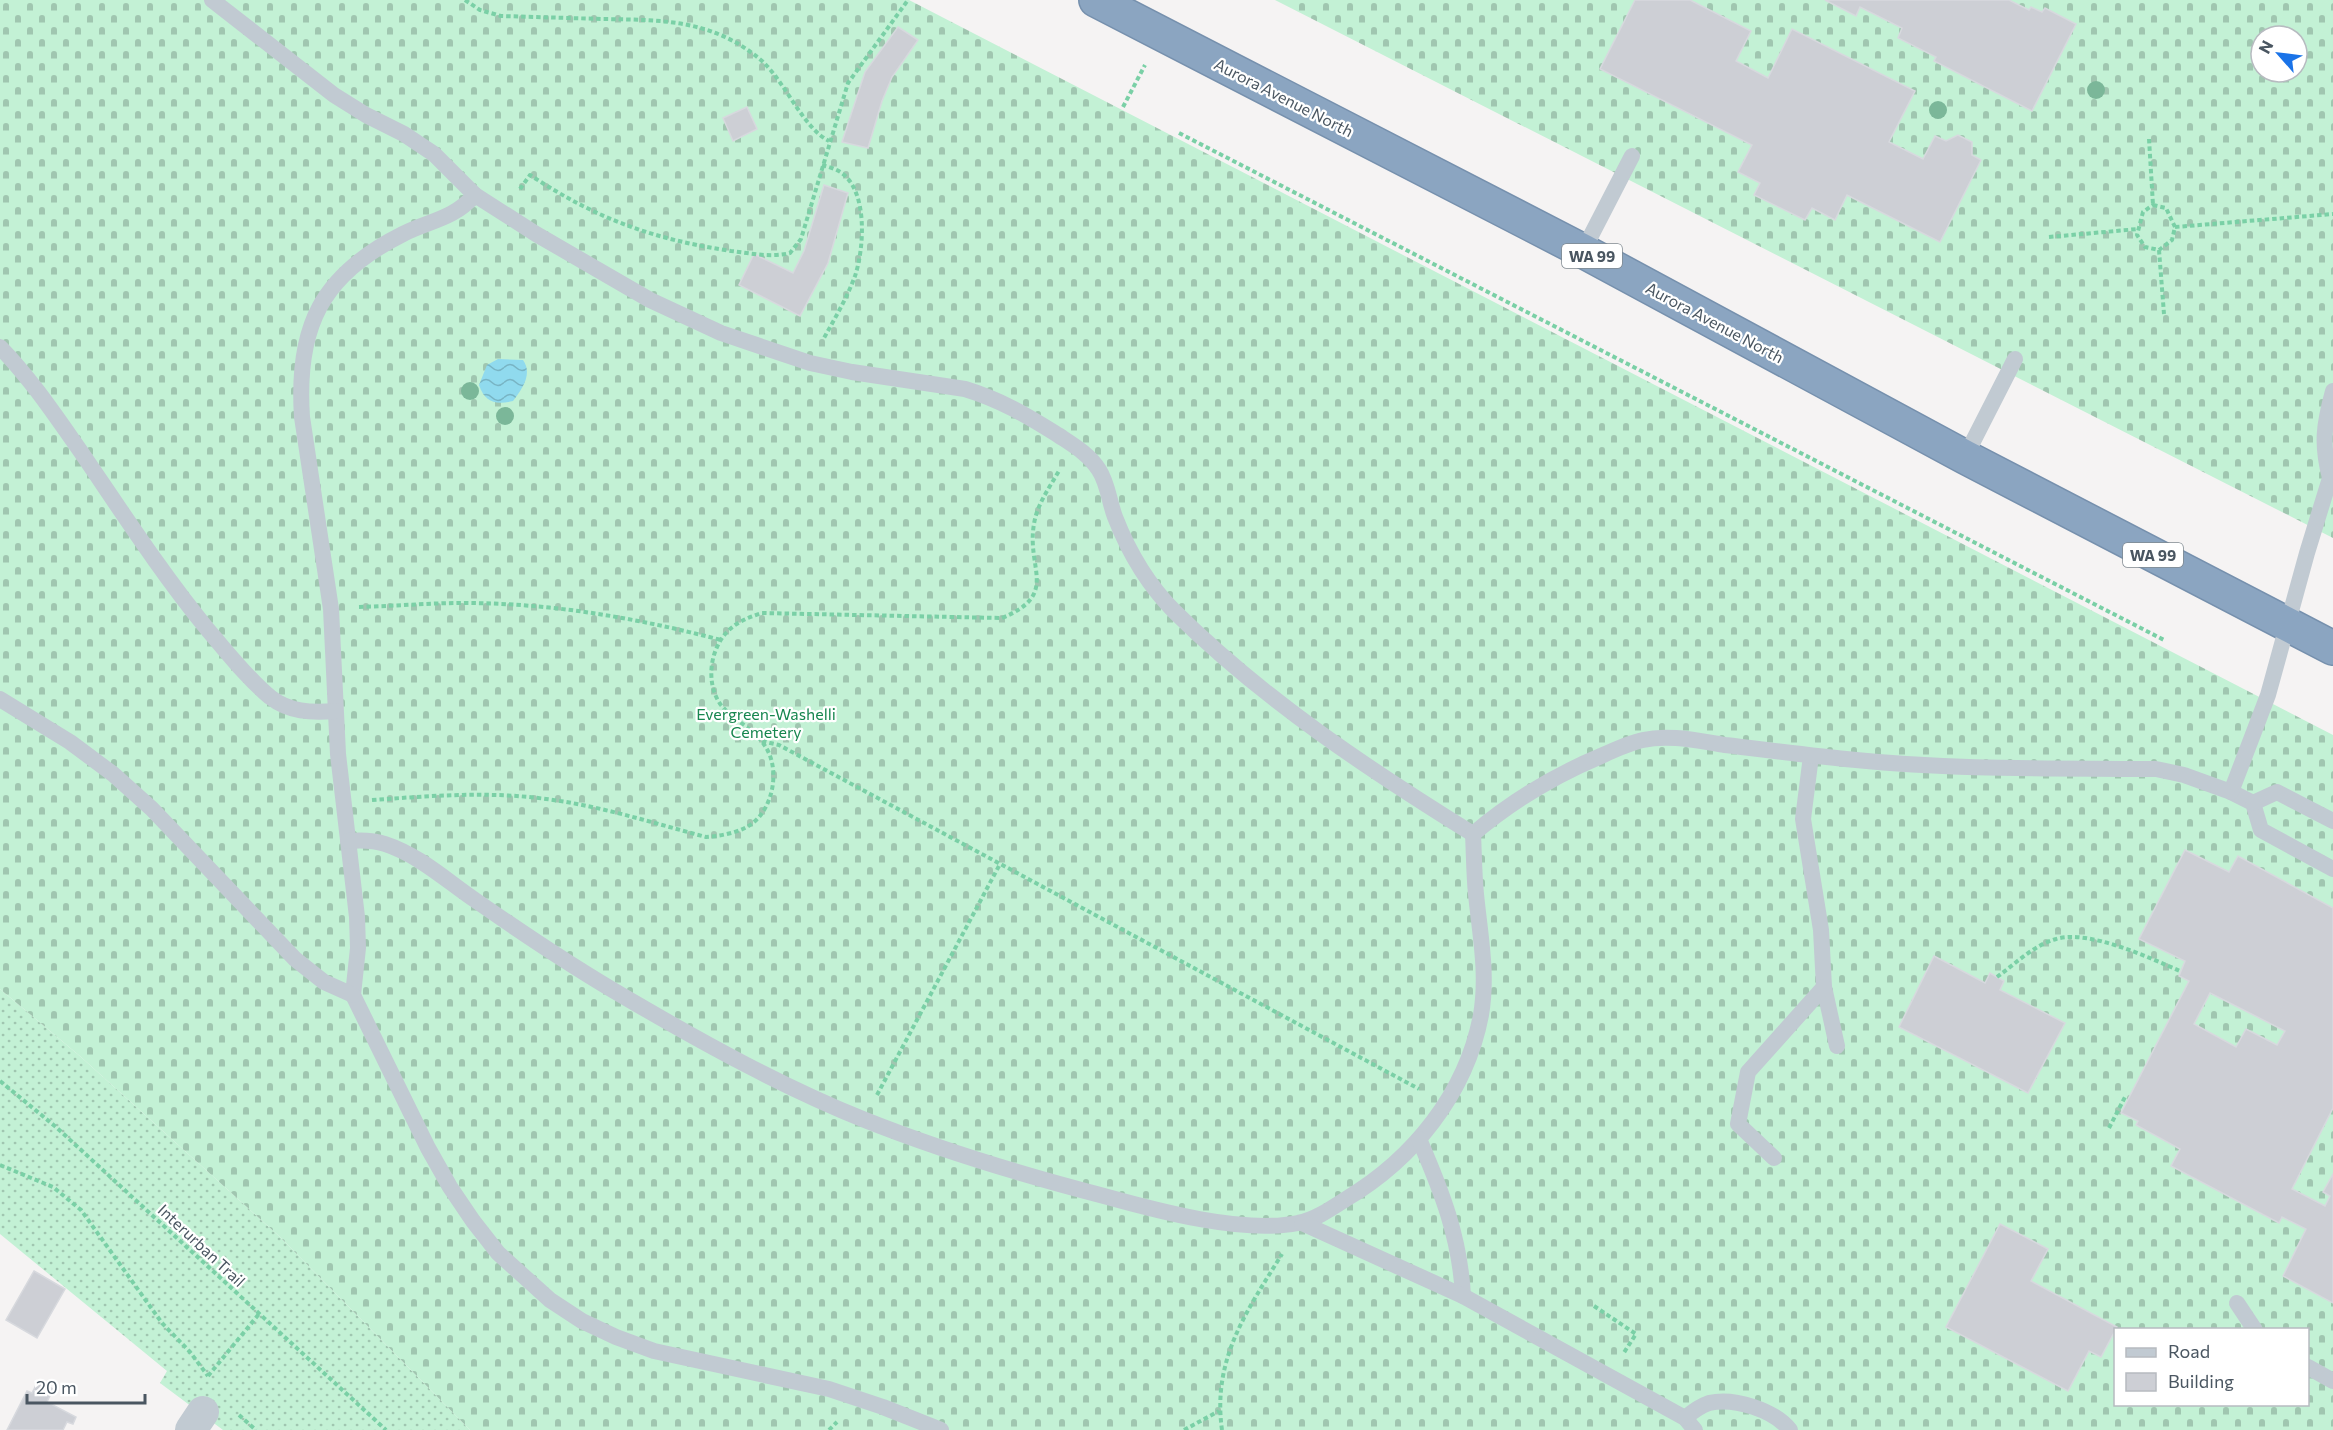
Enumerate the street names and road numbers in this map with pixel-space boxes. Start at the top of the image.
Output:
street label: Aurora Avenue North [1211,54,1357,140]
road number: WA 99 [1562,244,1622,268]
street label: Aurora Avenue North [1643,278,1787,366]
road number: WA 99 [2123,543,2183,567]
street label: Interurban Trail [155,1200,249,1290]

